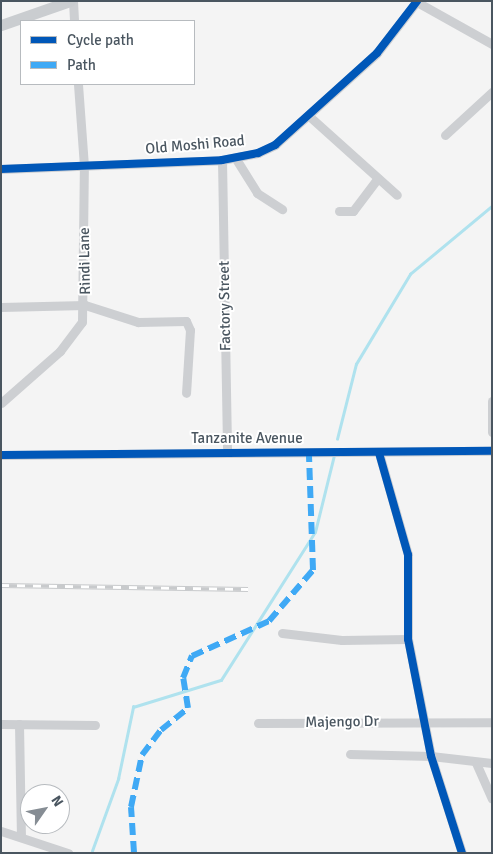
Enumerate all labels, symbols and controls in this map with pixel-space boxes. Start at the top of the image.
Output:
legend [20,20,195,85]
text: Cycle path [67,31,134,49]
text: Path [67,56,96,74]
street label: Old Moshi Road [145,132,245,158]
street label: Rindi Lane [75,227,95,295]
street label: Factory Street [215,261,235,351]
street label: Tanzanite Avenue [191,430,303,448]
street label: Majengo Dr [305,712,379,732]
north arrow [20,784,70,834]
text: N [47,792,67,810]

